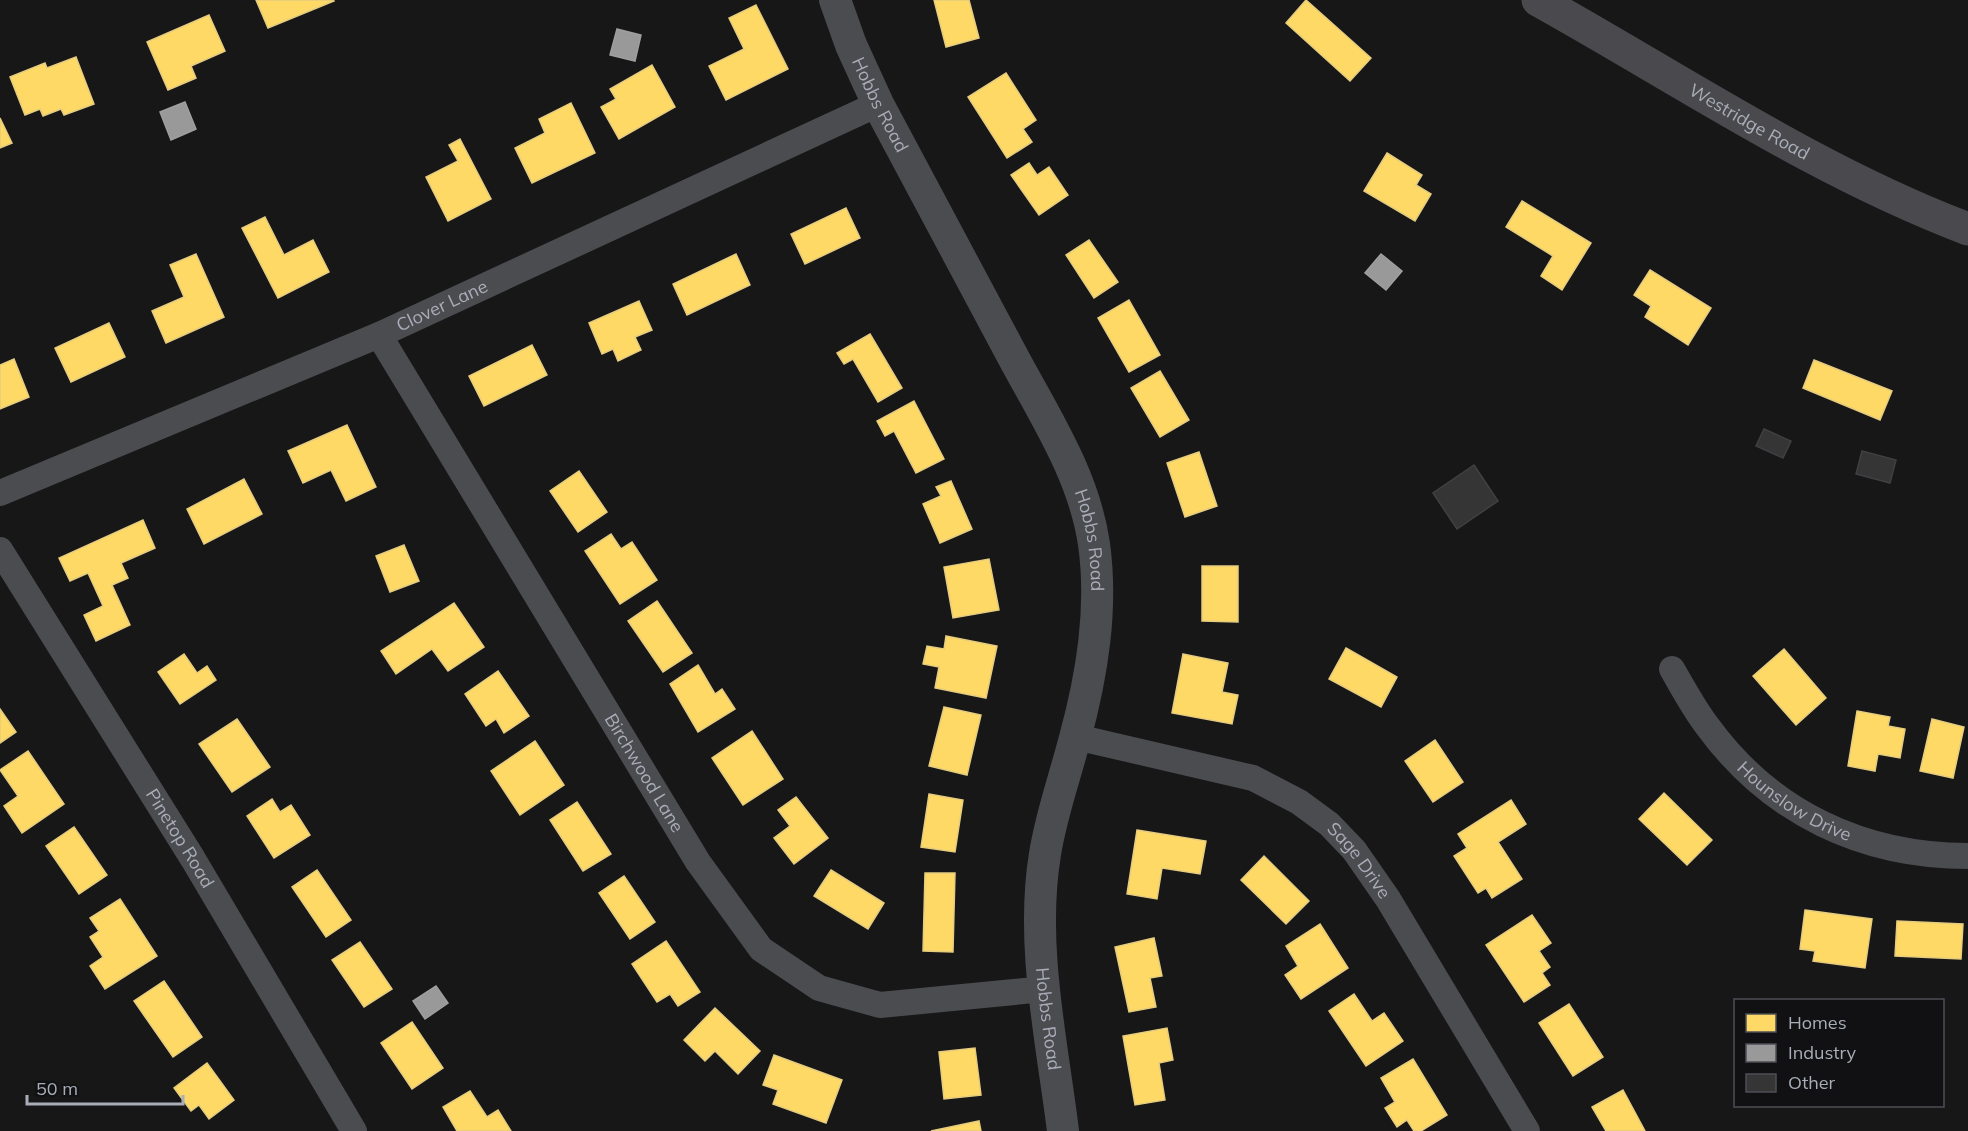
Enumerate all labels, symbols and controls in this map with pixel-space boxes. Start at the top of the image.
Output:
street label: Hobbs Road [847,53,914,156]
street label: Westridge Road [1685,78,1814,165]
street label: Clover Lane [392,274,491,336]
street label: Hobbs Road [1070,486,1109,591]
street label: Birchwood Lane [600,709,689,836]
street label: Hounslow Drive [1732,756,1855,846]
street label: Pinetop Road [141,784,220,892]
street label: Sage Drive [1322,817,1396,903]
street label: Hobbs Road [1031,966,1066,1072]
legend [1734,999,1944,1107]
text: Homes [1788,1011,1847,1034]
text: Industry [1788,1041,1857,1064]
scale bar [27,1068,183,1106]
text: Other [1788,1071,1836,1094]
text: 50 m [36,1077,78,1100]

